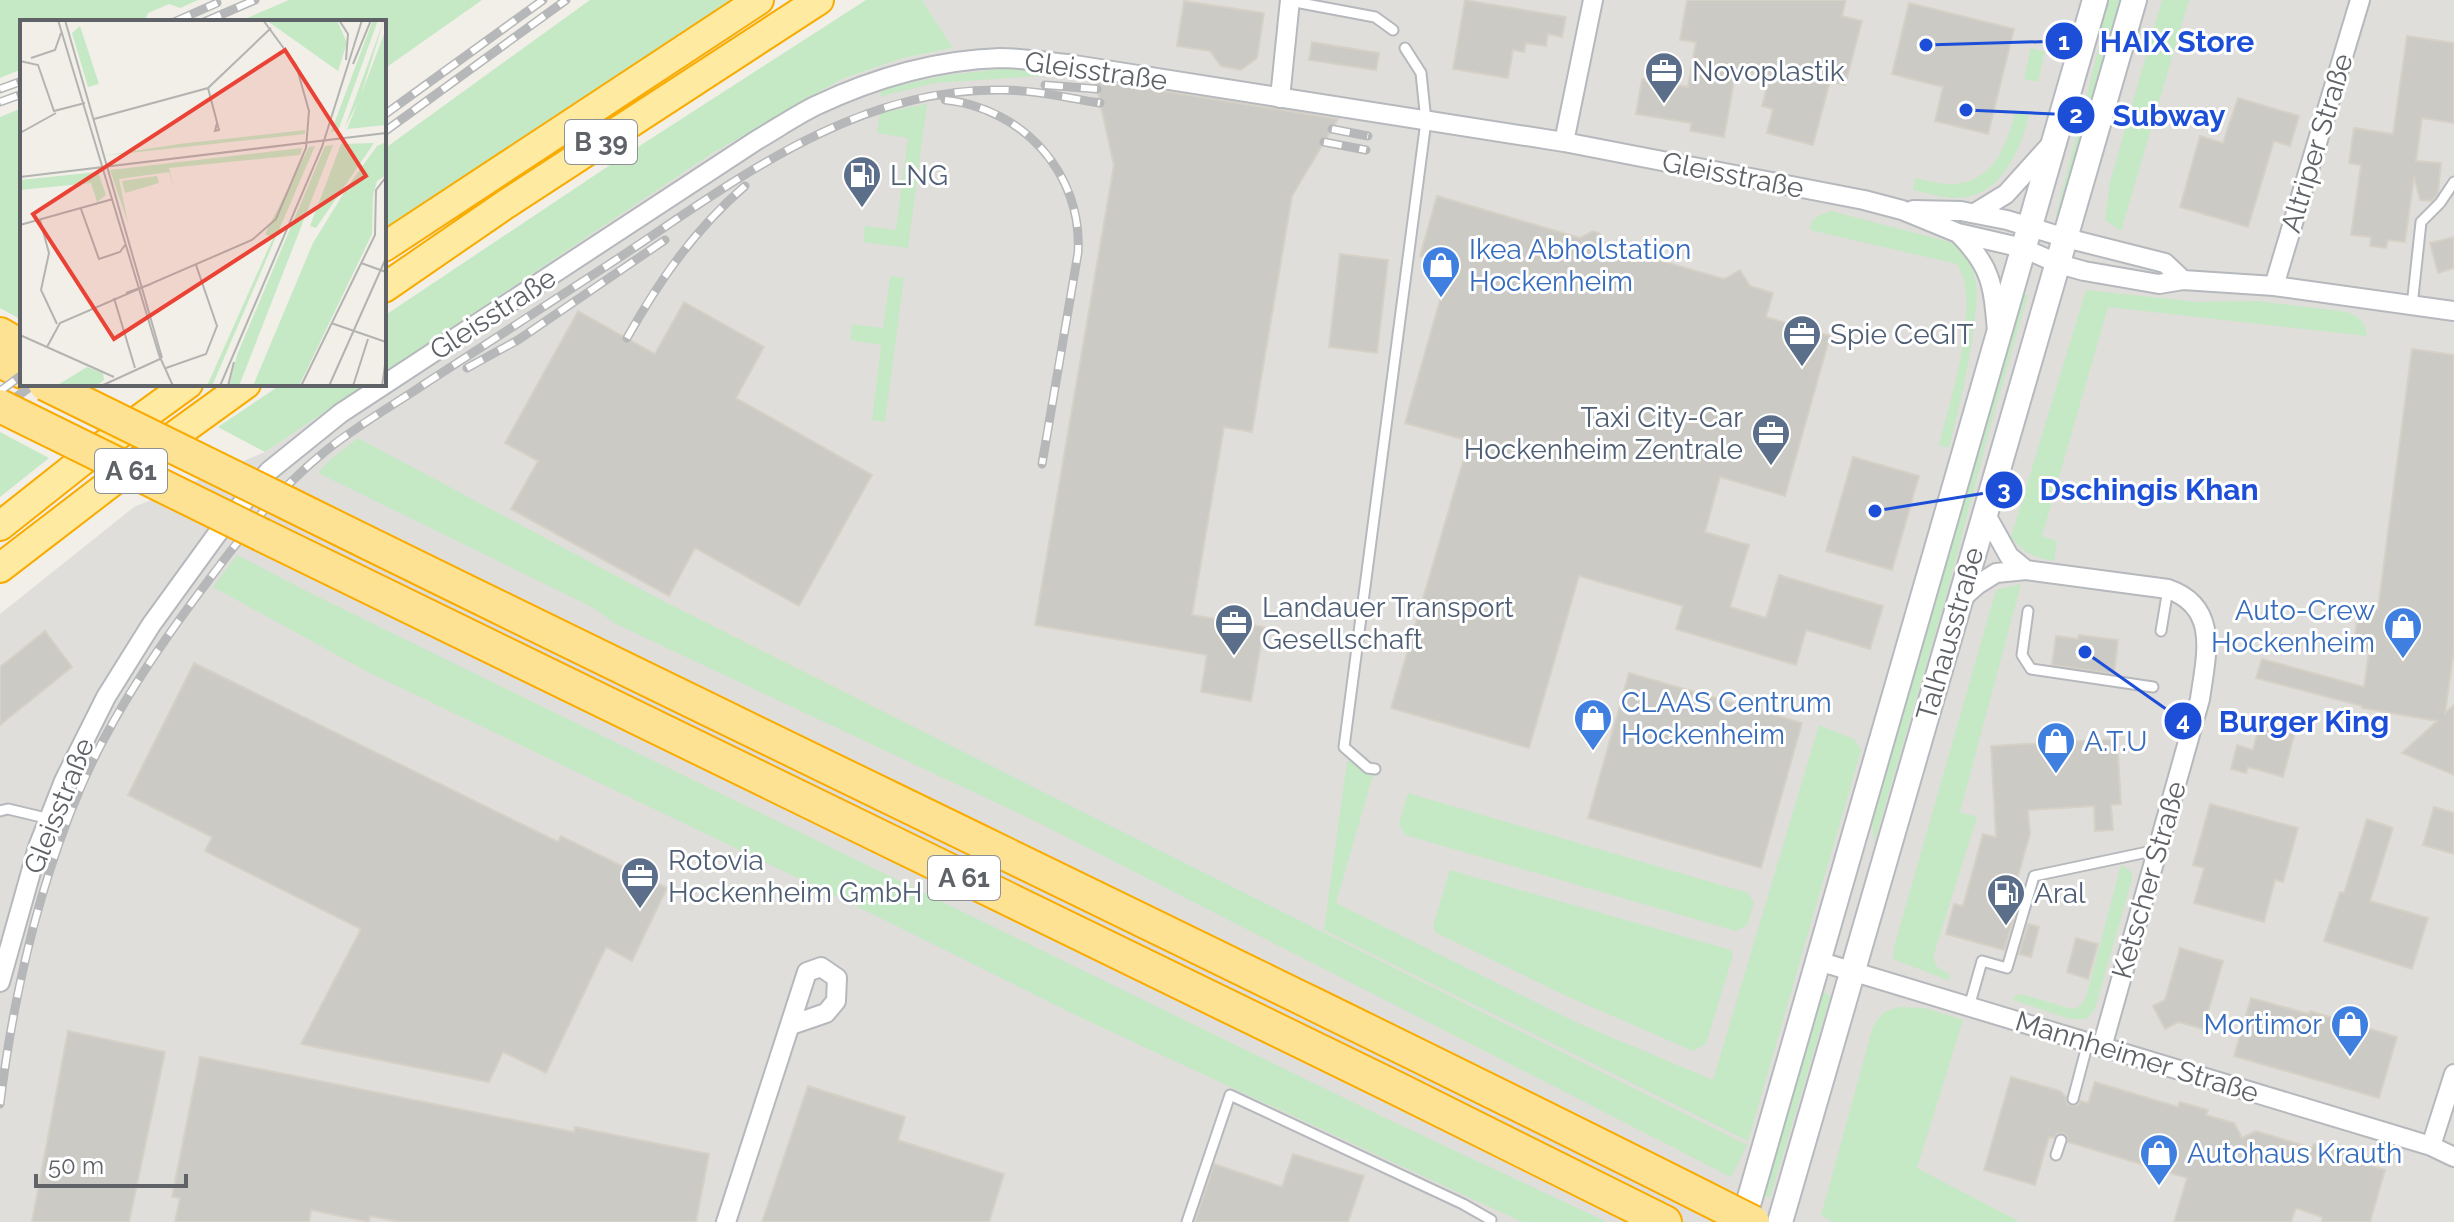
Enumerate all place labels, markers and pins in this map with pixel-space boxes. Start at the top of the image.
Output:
callout: HAIX Store [2044,14,2271,68]
office icon: Novoplastik [1643,50,1685,105]
place label: Novoplastik [1692,55,1845,88]
callout: Subway [2056,88,2241,142]
fuel station icon: LNG [841,154,883,209]
place label: LNG [890,159,948,192]
place label: Ikea Abholstation Hockenheim [1469,233,1691,298]
shop icon: Ikea Abholstation Hockenheim [1420,244,1462,299]
office icon: Spie CeGIT [1781,313,1823,368]
place label: Spie CeGIT [1830,318,1974,351]
place label: Taxi City-Car Hockenheim Zentrale [1464,401,1743,466]
office icon: Taxi City-Car Hockenheim Zentrale [1750,412,1792,467]
callout: Dschingis Khan [1984,463,2275,517]
place label: Landauer Transport Gesellschaft [1262,591,1514,656]
place label: Auto-Crew Hockenheim [2211,594,2375,659]
office icon: Landauer Transport Gesellschaft [1213,602,1255,657]
shop icon: Auto-Crew Hockenheim [2382,605,2424,660]
place label: CLAAS Centrum Hockenheim [1621,686,1832,751]
callout: Burger King [2163,694,2406,748]
shop icon: CLAAS Centrum Hockenheim [1572,697,1614,752]
shop icon: A.T.U [2035,720,2077,775]
place label: A.T.U [2084,725,2147,758]
place label: Rotovia Hockenheim GmbH [668,844,923,909]
office icon: Rotovia Hockenheim GmbH [619,855,661,910]
fuel station icon: Aral [1985,872,2027,927]
place label: Aral [2034,877,2086,910]
shop icon: Mortimor [2329,1003,2371,1058]
place label: Mortimor [2203,1008,2322,1041]
shop icon: Autohaus Krauth [2138,1132,2180,1187]
place label: Autohaus Krauth [2187,1137,2402,1170]

